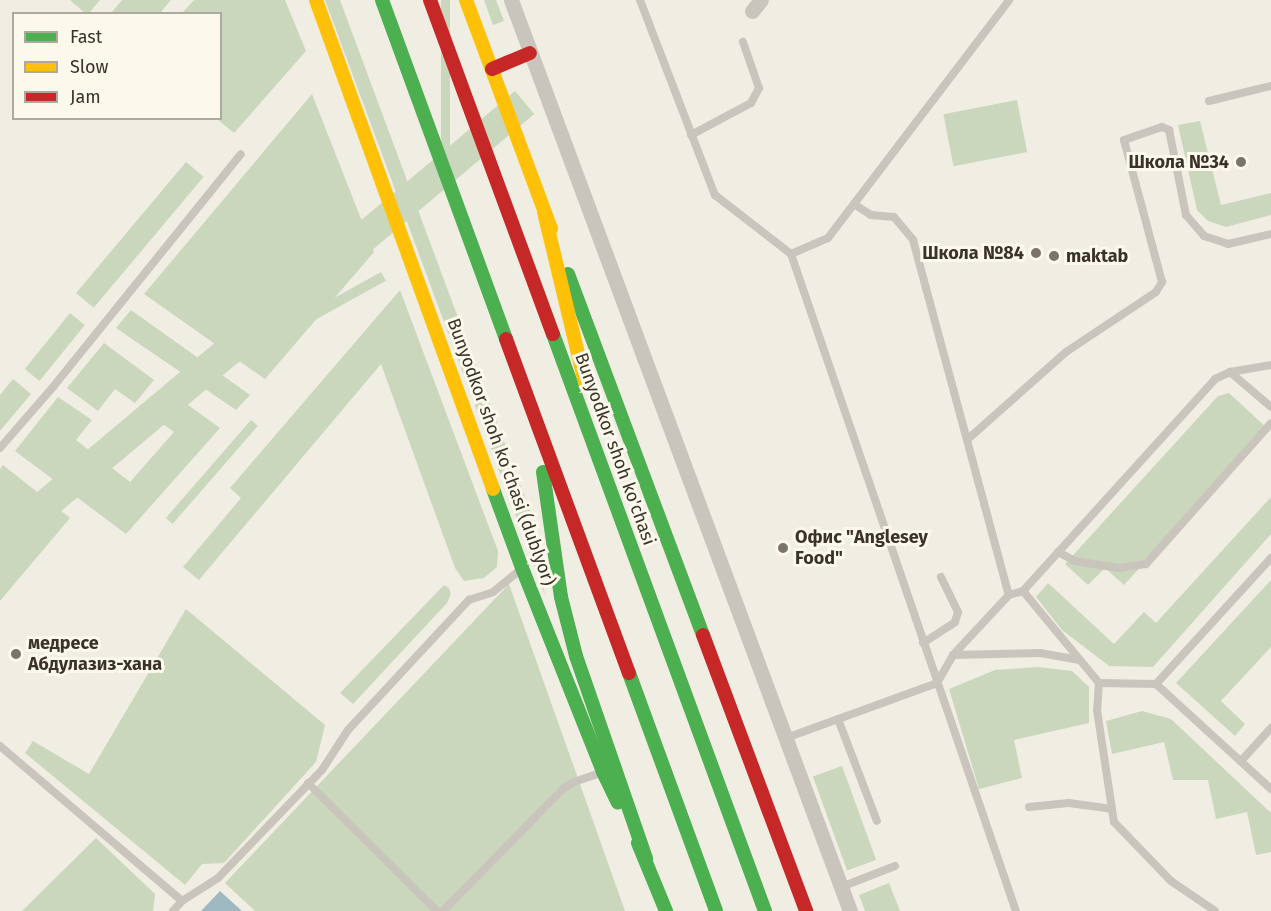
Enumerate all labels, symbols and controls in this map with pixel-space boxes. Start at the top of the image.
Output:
legend [12,12,222,120]
text: Fast [70,26,102,48]
text: Slow [70,56,108,78]
text: Jam [70,86,101,108]
place label: Школа №34 [1128,151,1229,173]
marker: Школа №34 [1234,155,1248,169]
place label: Школа №84 [922,242,1024,264]
place label: maktab [1066,245,1128,267]
marker: Школа №84 [1029,246,1043,260]
marker: maktab [1047,249,1061,263]
street label: Bunyodkor shoh koʻchasi (dublyor) [442,315,560,589]
street label: Bunyodkor shoh ko'chasi [570,350,660,548]
place label: Офис "Anglesey Food" [795,527,927,570]
marker: Офис "Anglesey Food" [776,541,790,555]
place label: медресе Абдулазиз-хана [28,633,162,676]
marker: медресе Абдулазиз-хана [9,647,23,661]

